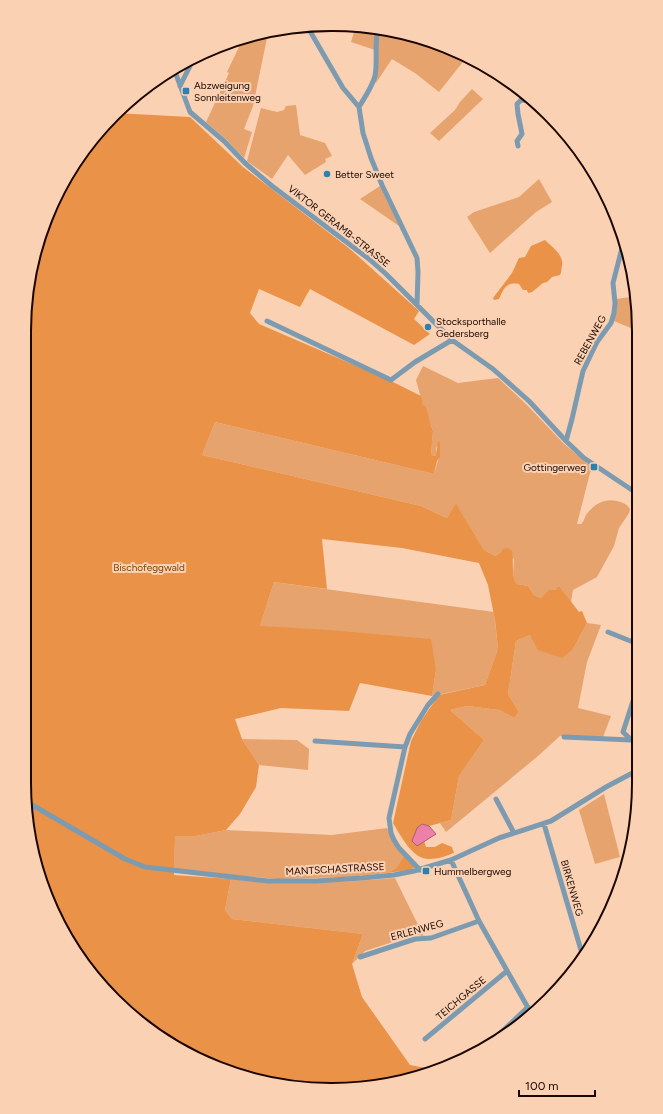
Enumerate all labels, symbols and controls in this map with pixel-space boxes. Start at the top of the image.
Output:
place label: Abzweigung Sonnleitenweg [194,79,261,104]
marker: Abzweigung Sonnleitenweg [181,86,191,96]
place label: Better Sweet [335,168,394,181]
marker: Better Sweet [322,169,332,179]
street label: VIKTOR GERAMB-STRASSE [285,182,393,270]
street label: REBENWEG [571,312,609,367]
place label: Stocksporthalle Gedersberg [436,315,507,340]
marker: Stocksporthalle Gedersberg [423,322,433,332]
place label: Gottingerweg [523,461,586,474]
marker: Gottingerweg [589,462,599,472]
park label: Bischofeggwald [113,561,185,574]
street label: BIRKENWEG [558,858,586,918]
street label: MANTSCHASTRASSE [285,860,385,878]
place label: Hummelbergweg [434,865,512,878]
marker: Hummelbergweg [421,866,431,876]
street label: ERLENWEG [389,917,445,943]
street label: TEICHGASSE [433,973,489,1023]
scale bar [519,1072,595,1098]
text: 100 m [525,1079,559,1093]

